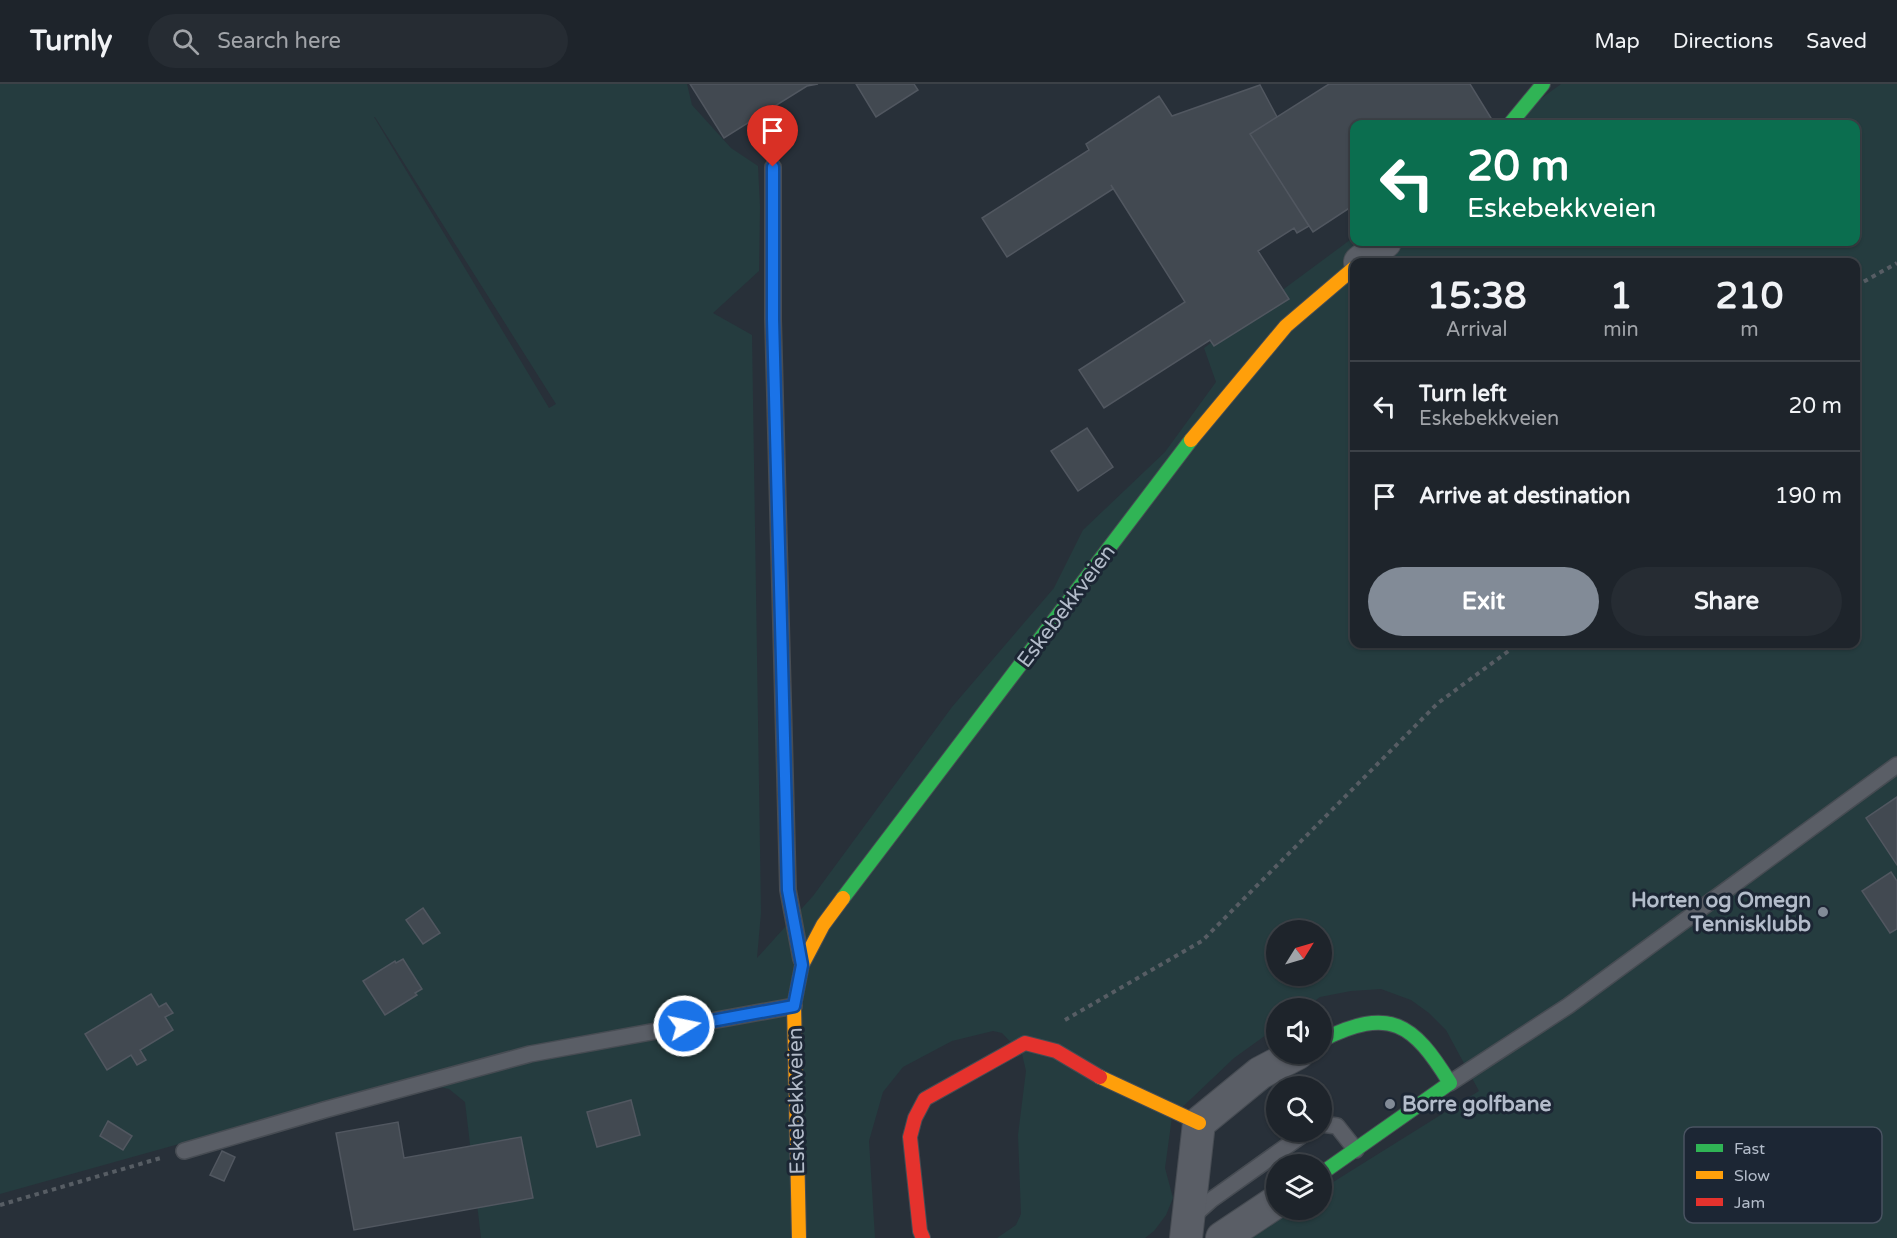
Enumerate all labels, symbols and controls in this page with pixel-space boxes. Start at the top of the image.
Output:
search box [148,14,568,68]
text: Turnly [30,24,112,58]
icon: search [169,25,202,58]
text: Search here [217,28,341,54]
text: Map [1594,29,1640,54]
text: Directions [1673,29,1773,54]
text: Saved [1806,29,1867,54]
pin [747,105,798,167]
icon: arrive [756,114,789,147]
text: 20 m [1467,141,1569,192]
icon: left [1368,144,1446,222]
text: Eskebekkveien [1467,192,1656,225]
text: 15:38 [1427,275,1527,318]
text: 1 [1610,275,1632,318]
text: 210 [1715,275,1783,318]
text: Arrival [1446,318,1508,342]
text: min [1603,318,1639,342]
text: m [1740,318,1759,342]
text: Turn left [1419,381,1507,407]
icon: left [1368,390,1401,423]
text: 20 m [1788,393,1842,419]
text: Eskebekkveien [1419,407,1559,431]
icon: arrive [1368,480,1401,513]
text: Arrive at destination [1419,483,1630,509]
text: 190 m [1775,483,1842,509]
street label: Eskebekkveien [1012,540,1121,673]
button: Exit [1368,567,1599,636]
button: Share [1611,567,1842,636]
place label: Horten og Omegn Tennisklubb [1631,888,1811,937]
marker: Horten og Omegn Tennisklubb [1816,905,1830,919]
north arrow [1266,920,1332,986]
map controls [1266,920,1332,1220]
position arrow [652,994,716,1058]
button: sound [1266,998,1332,1064]
street label: Eskebekkveien [783,1027,810,1175]
button: search [1266,1076,1332,1142]
place label: Borre golfbane [1402,1092,1551,1117]
marker: Borre golfbane [1383,1097,1397,1111]
legend [1684,1127,1882,1223]
text: Fast [1734,1139,1765,1159]
button: layers [1266,1154,1332,1220]
text: Slow [1734,1166,1770,1186]
text: Jam [1734,1193,1765,1213]

